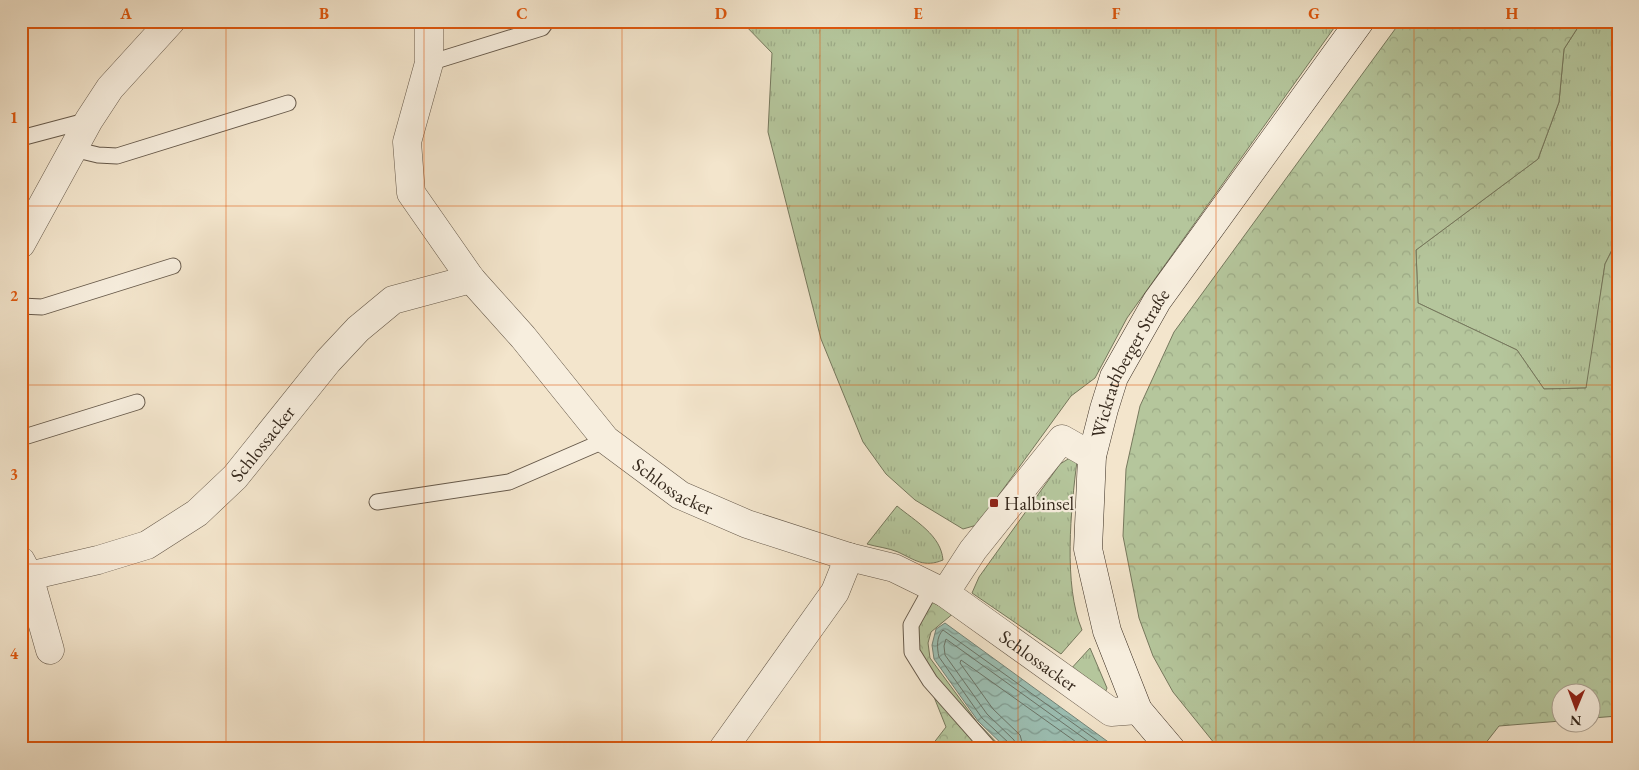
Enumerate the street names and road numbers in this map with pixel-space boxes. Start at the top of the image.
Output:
street label: Wickrathberger Straße [1085,283,1175,441]
street label: Schlossacker [224,400,301,487]
street label: Schlossacker [628,452,717,521]
street label: Schlossacker [994,624,1083,698]

